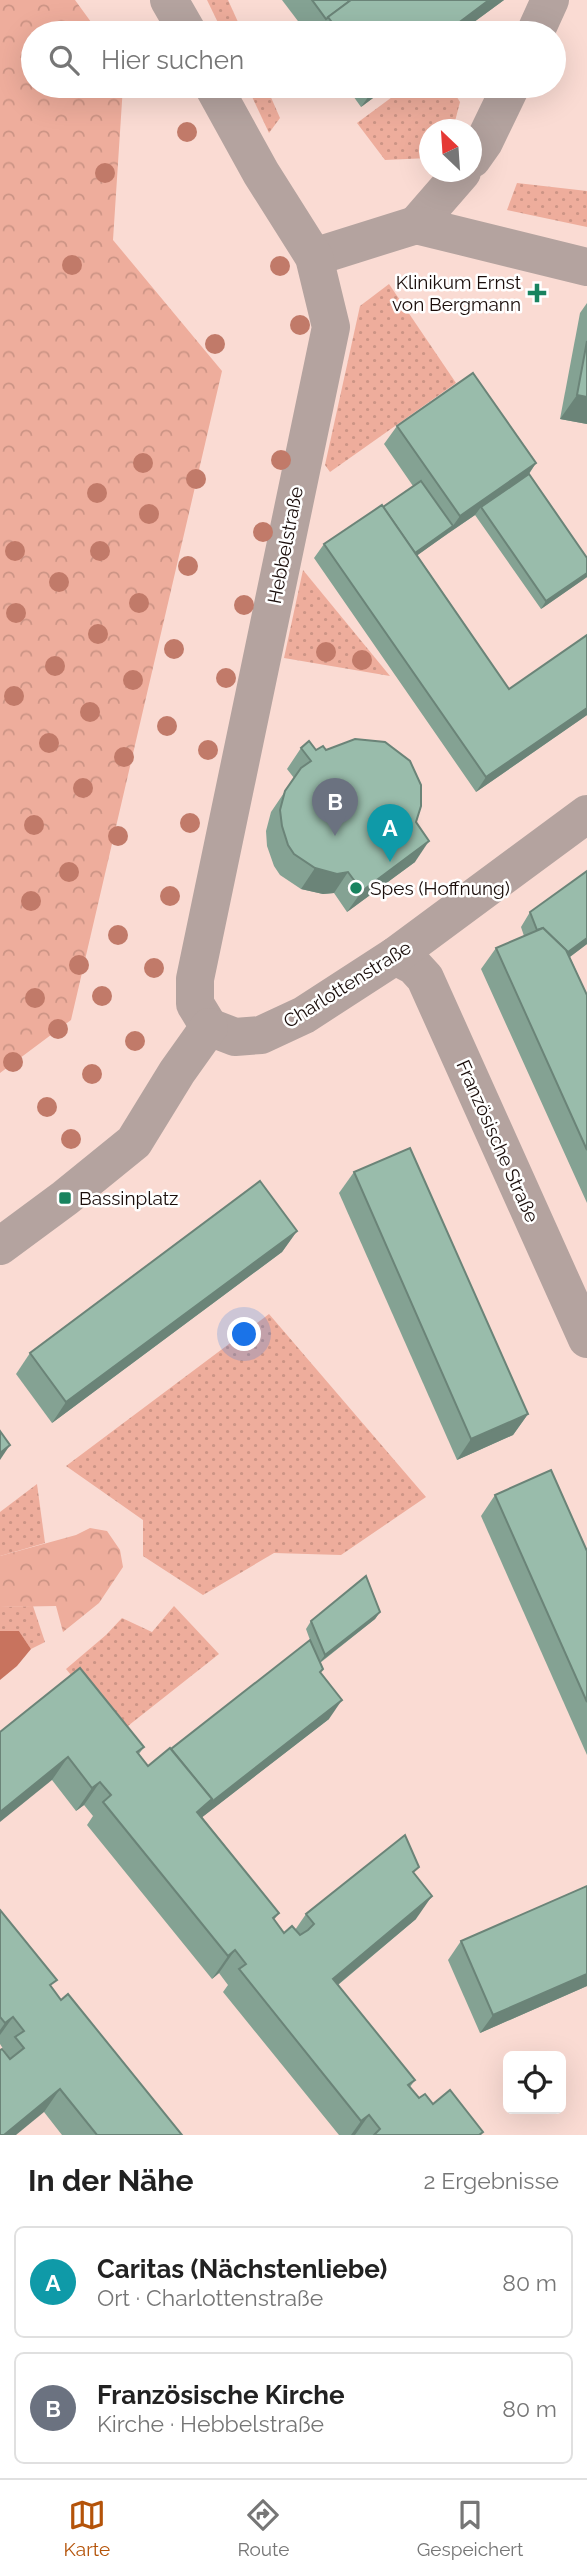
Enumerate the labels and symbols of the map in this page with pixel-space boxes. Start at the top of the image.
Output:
north arrow [419,119,482,182]
place label: Klinikum Ernst von Bergmann [392,271,522,315]
marker: Klinikum Ernst von Bergmann [527,283,547,303]
street label: Hebbelstraße [263,485,307,605]
pin: B [312,778,358,836]
pin: A [367,804,413,862]
place label: Spes (Hoffnung) [370,877,510,899]
marker: Spes (Hoffnung) [348,880,364,896]
street label: Charlottenstraße [279,936,415,1032]
street label: Französische Straße [452,1056,544,1226]
place label: Bassinplatz [79,1187,178,1209]
marker: Bassinplatz [57,1190,73,1206]
your location [227,1317,261,1351]

